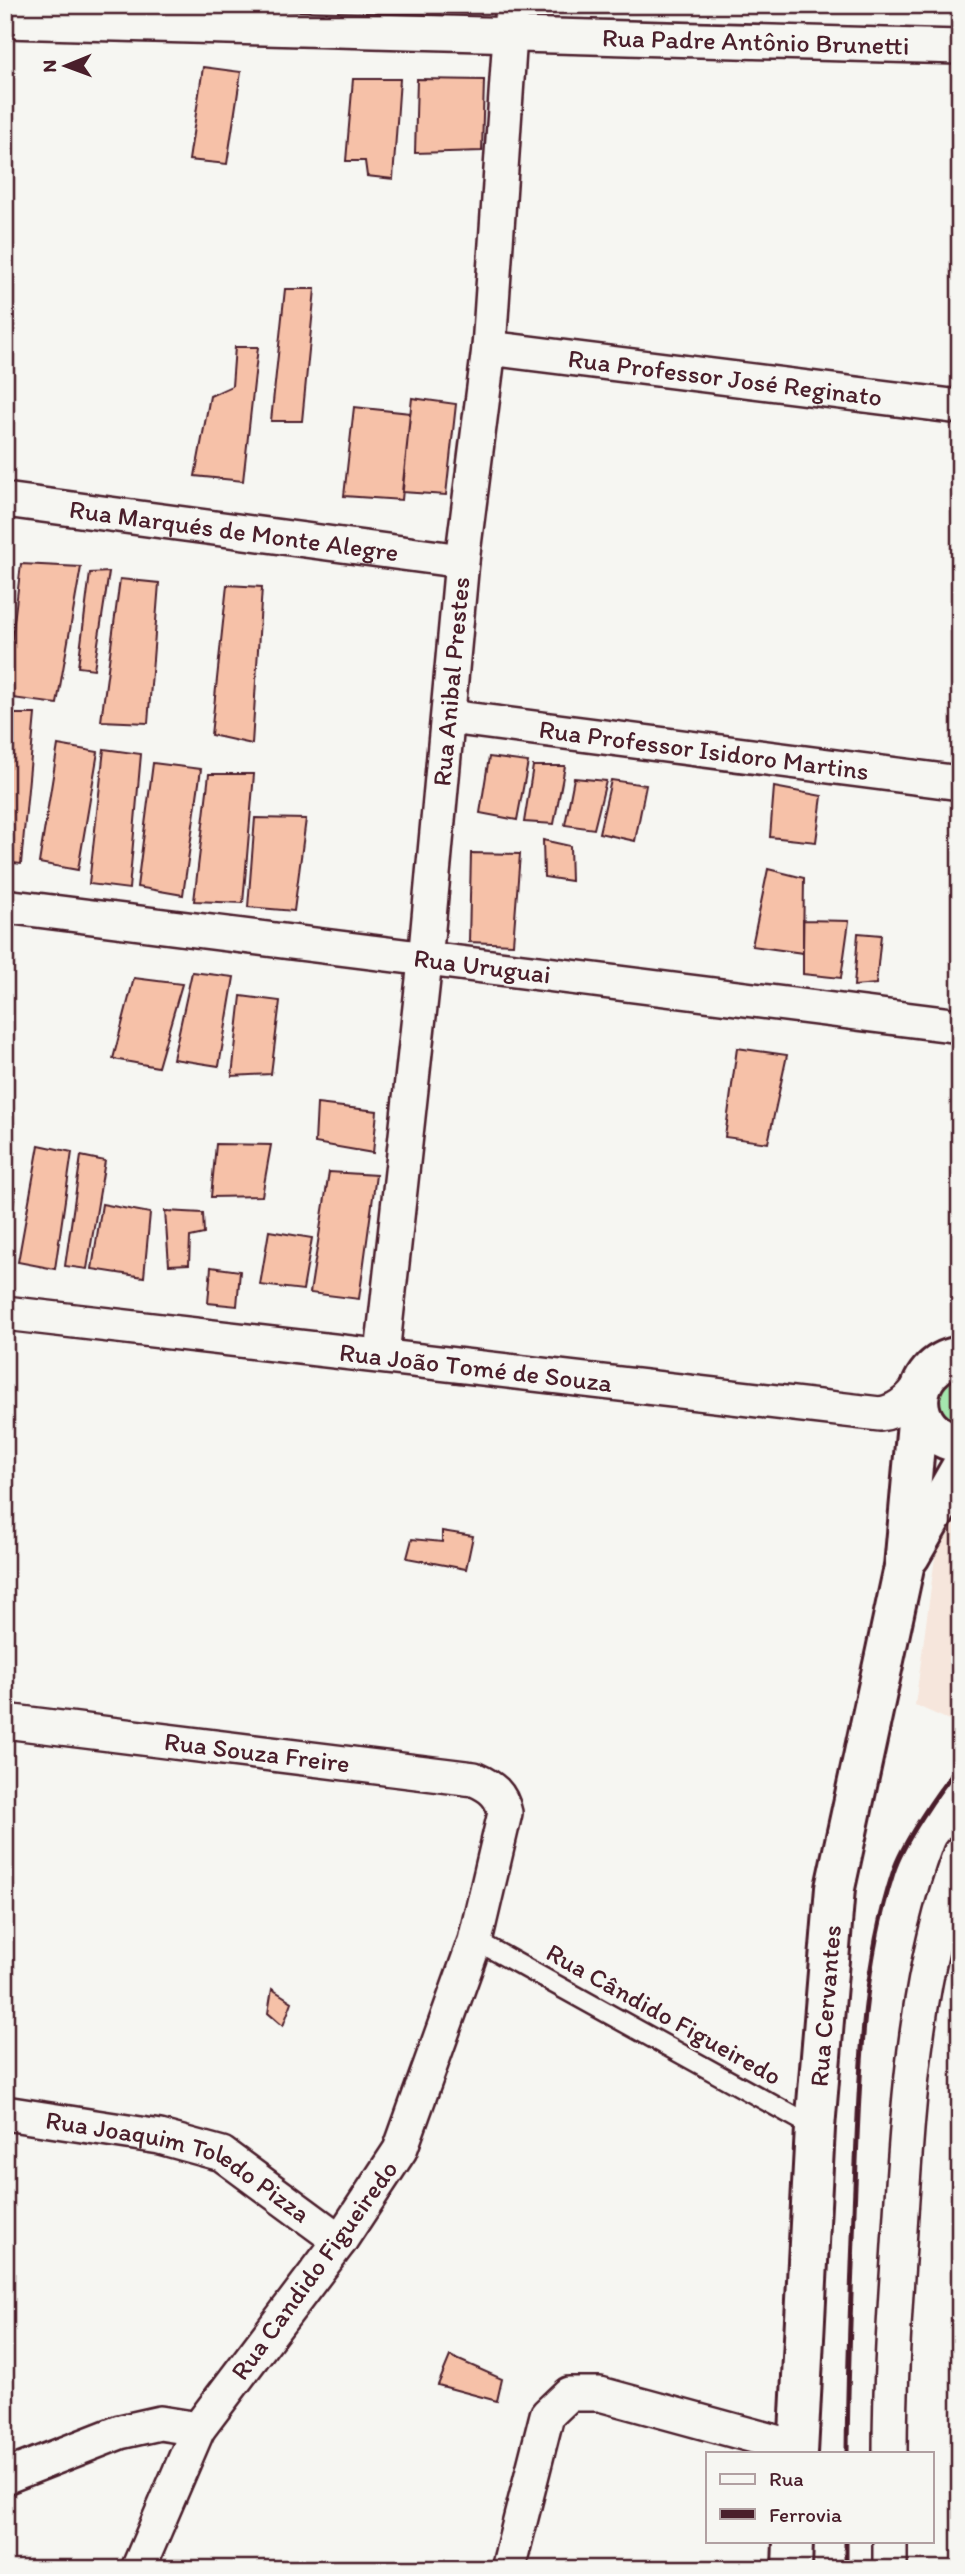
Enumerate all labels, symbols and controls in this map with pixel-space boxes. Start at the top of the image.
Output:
street label: Rua Padre Antônio Brunetti [602,21,910,62]
north arrow [32,32,102,102]
text: N [38,60,61,73]
street label: Rua Professor José Reginato [566,342,884,413]
street label: Rua Marqués de Monte Alegre [67,493,401,568]
street label: Rua Anibal Prestes [425,575,476,788]
street label: Rua Professor Isidoro Martins [537,713,871,787]
street label: Rua Uruguai [412,942,553,990]
street label: Rua João Tomé de Souza [338,1336,615,1399]
street label: Rua Souza Freire [162,1725,352,1780]
street label: Rua Cervantes [802,1924,848,2088]
street label: Rua Cândido Figueiredo [541,1936,787,2092]
street label: Rua Joaquim Toledo Pizza [43,2104,317,2230]
street label: Rua Candido Figueiredo [224,2154,404,2386]
legend [706,2452,934,2542]
text: Rua [769,2466,804,2491]
text: Ferrovia [769,2502,842,2527]

